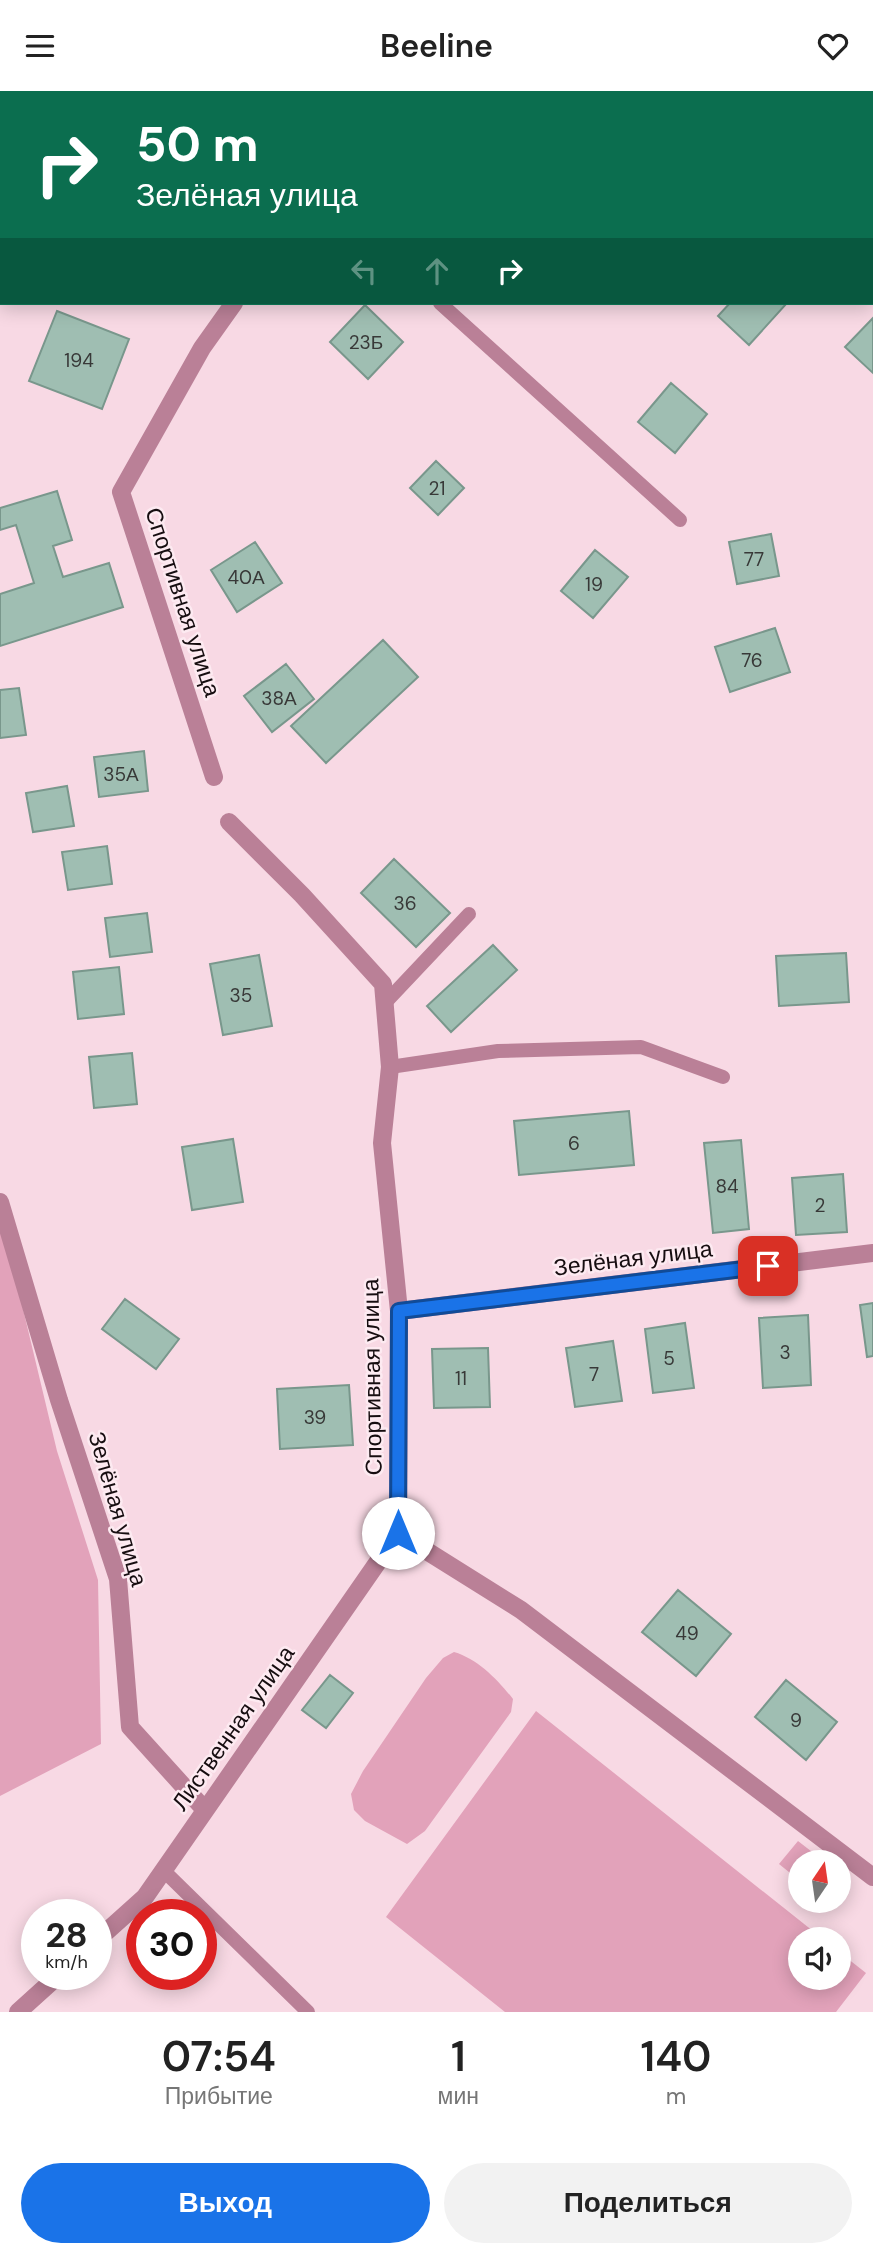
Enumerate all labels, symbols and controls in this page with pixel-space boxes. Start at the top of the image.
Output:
text: Beeline [380,25,493,67]
icon: menu [21,27,59,65]
icon: heart [814,27,852,65]
text: 50 m [136,112,259,176]
icon: right [21,119,112,210]
text: Зелёная улица [136,174,358,216]
icon: left [345,252,383,290]
icon: ahead [418,252,456,290]
icon: right [491,252,529,290]
house number: 23Б [349,330,383,355]
house number: 194 [64,348,94,373]
house number: 21 [429,476,445,501]
street label: Спортивная улица [138,504,228,701]
house number: 77 [744,547,764,572]
house number: 40А [227,565,265,590]
house number: 19 [585,572,603,597]
house number: 76 [741,648,763,673]
house number: 38А [261,686,297,711]
house number: 35А [103,762,139,787]
house number: 36 [393,891,417,916]
house number: 35 [230,983,252,1008]
house number: 6 [568,1131,580,1156]
house number: 84 [715,1174,739,1199]
house number: 2 [815,1193,826,1218]
street label: Зелёная улица [552,1233,714,1283]
pin [738,1236,798,1296]
icon: arrive [749,1247,787,1285]
street label: Спортивная улица [355,1278,389,1476]
house number: 3 [779,1340,791,1365]
house number: 5 [663,1346,675,1371]
house number: 7 [589,1362,599,1387]
house number: 11 [455,1366,467,1391]
house number: 39 [304,1405,326,1430]
street label: Зелёная улица [82,1428,154,1590]
position arrow [361,1496,435,1570]
house number: 49 [675,1621,699,1646]
street label: Лиственная улица [165,1639,301,1816]
house number: 9 [790,1708,802,1733]
north arrow [788,1850,850,1913]
map controls [788,1850,851,1990]
speed limit sign: 30 [126,1899,217,1990]
text: 28 [45,1912,88,1958]
button: sound [788,1927,851,1990]
text: km/h [45,1950,88,1974]
text: 07:54 [162,2029,276,2084]
text: 1 [451,2029,466,2084]
text: 140 [641,2029,711,2084]
text: Прибытие [165,2081,273,2111]
text: мин [438,2081,479,2111]
text: m [666,2081,686,2111]
button: Выход [21,2163,430,2243]
button: Поделиться [444,2163,852,2243]

